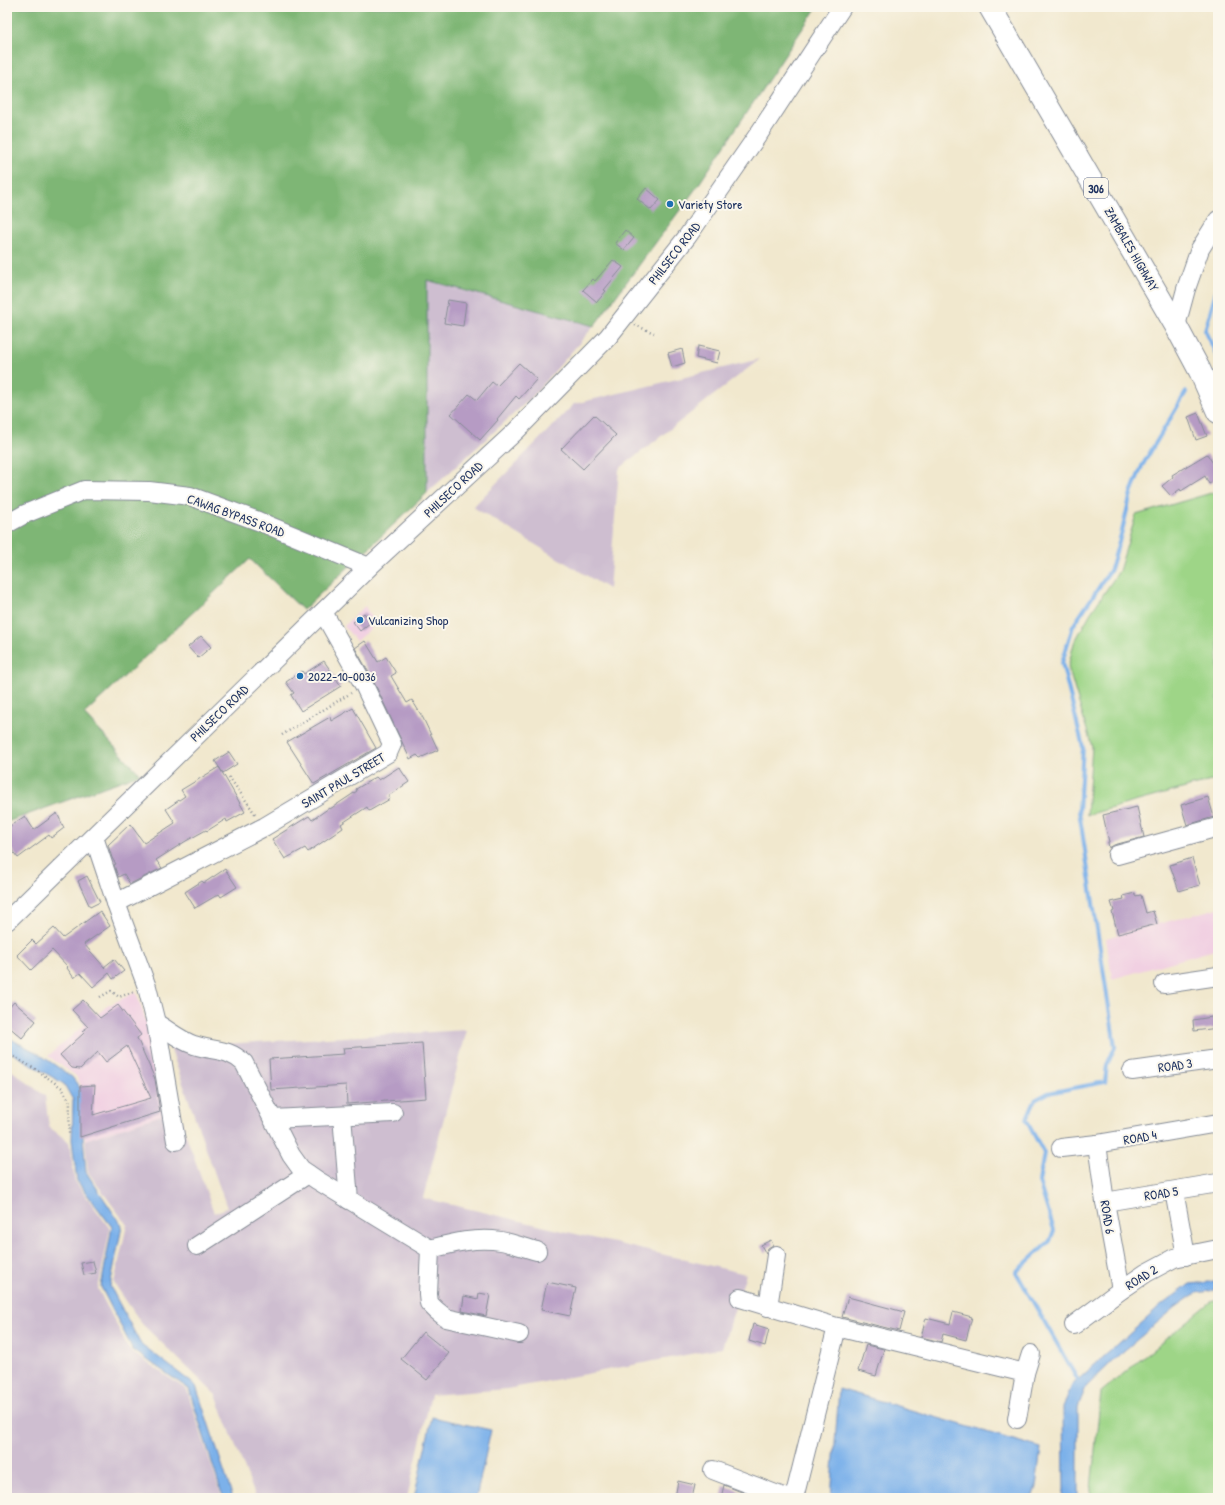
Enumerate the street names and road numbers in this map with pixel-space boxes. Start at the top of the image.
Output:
road number: 306 [1084,178,1108,198]
street label: ZAMBALES HIGHWAY [1101,203,1164,295]
street label: PHILSECO ROAD [644,217,705,288]
street label: PHILSECO ROAD [419,456,487,521]
street label: CAWAG BYPASS ROAD [185,489,288,541]
street label: PHILSECO ROAD [186,680,253,746]
street label: SAINT PAUL STREET [298,747,389,812]
street label: ROAD 3 [1157,1054,1193,1076]
street label: ROAD 4 [1122,1125,1158,1149]
street label: ROAD 5 [1143,1181,1180,1205]
street label: ROAD 6 [1096,1199,1120,1235]
street label: ROAD 2 [1122,1260,1160,1294]

